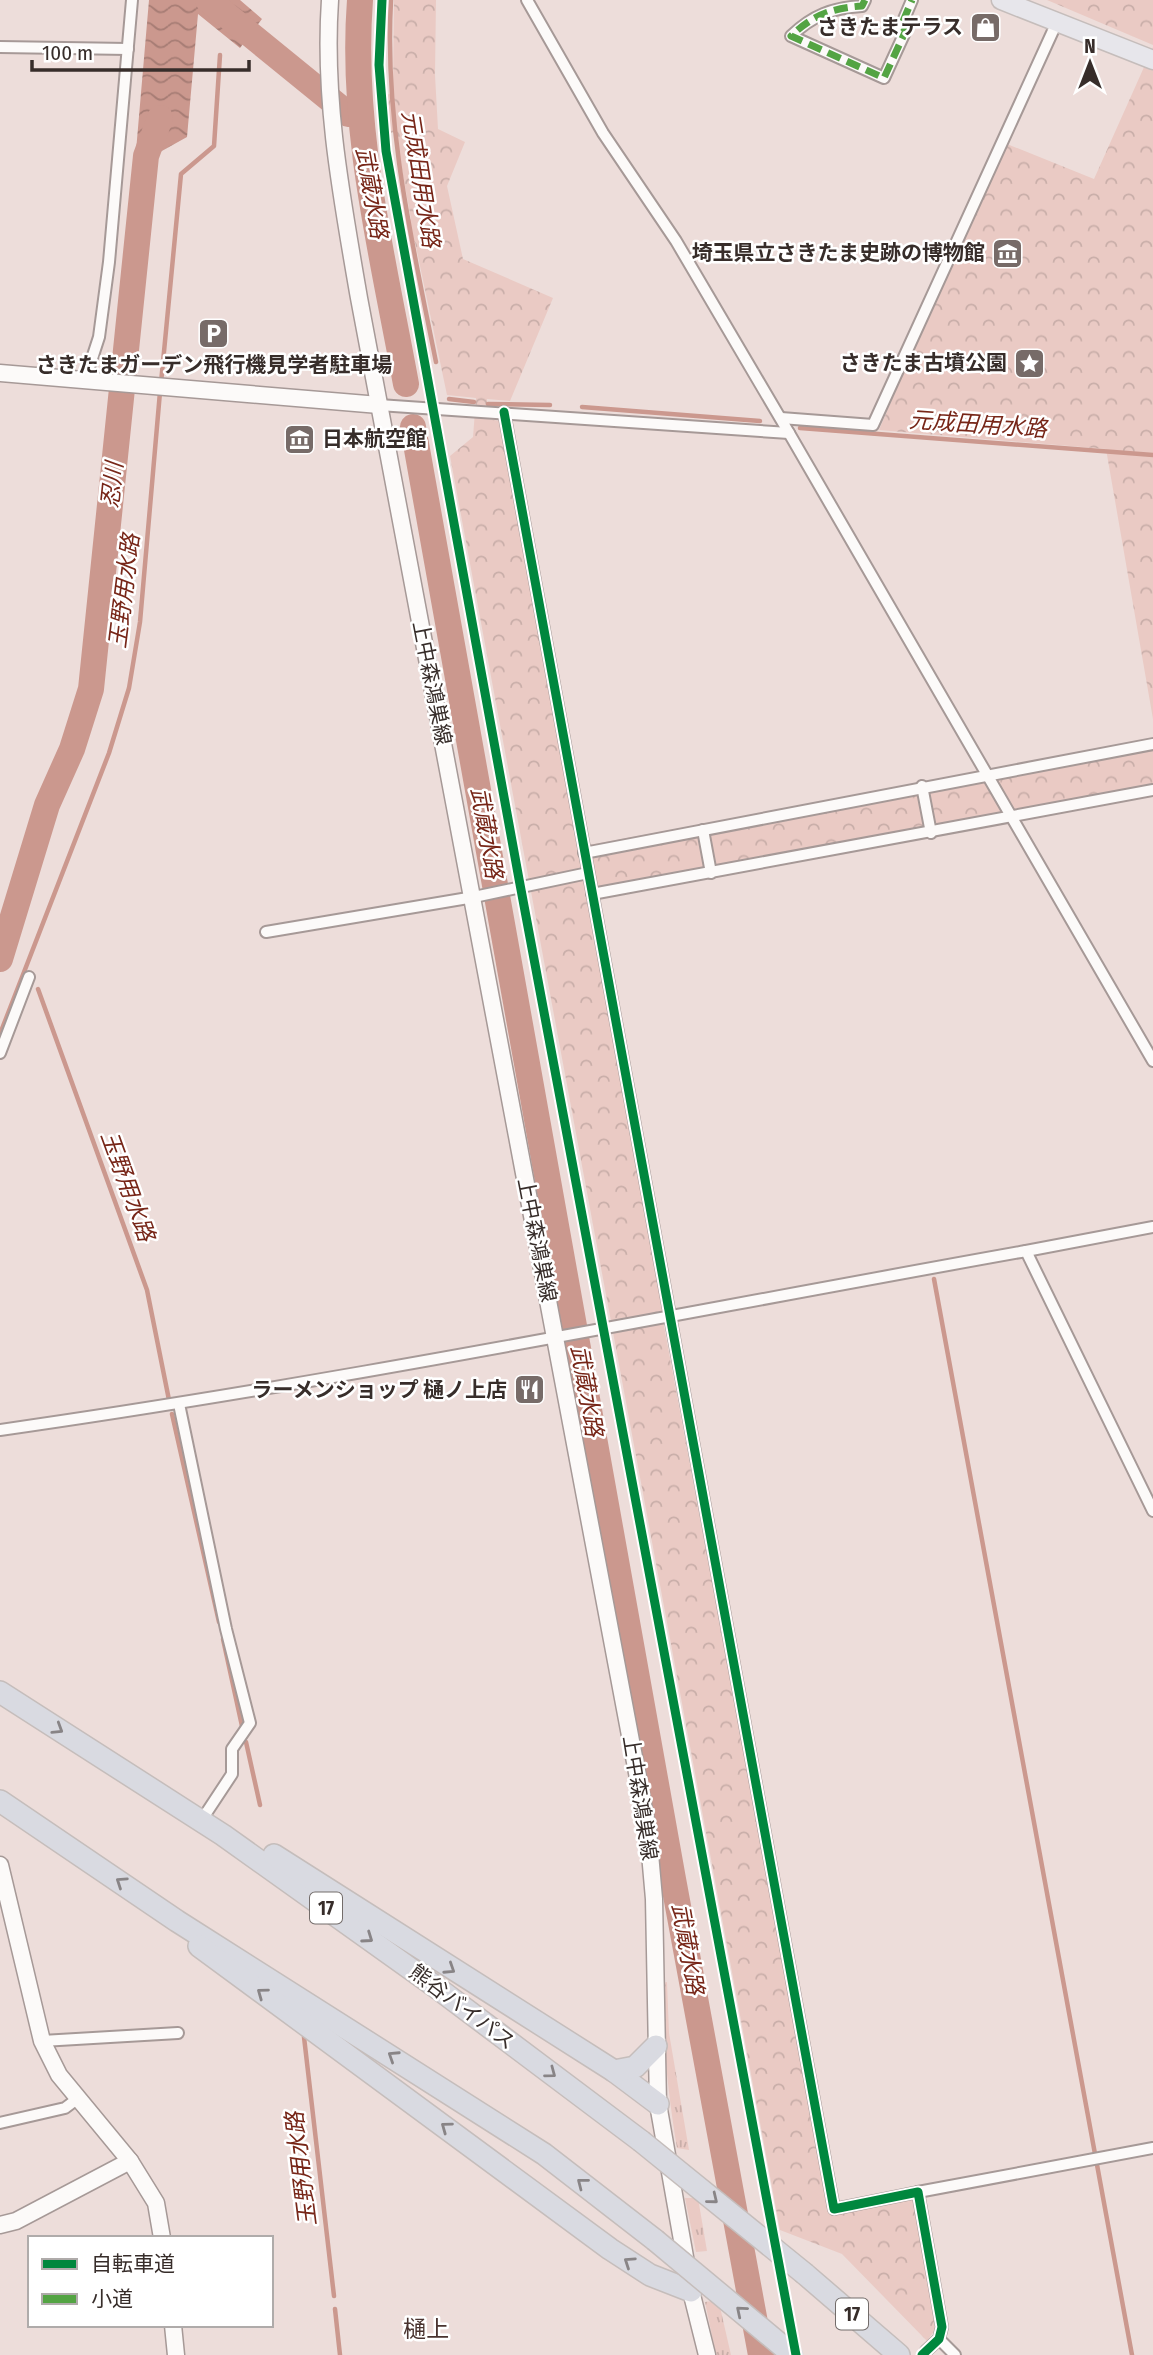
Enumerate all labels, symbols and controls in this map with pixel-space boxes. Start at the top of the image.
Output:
shop icon: さきたまテラス [969,10,1003,44]
place label: さきたまテラス [817,14,963,40]
scale bar [32,28,248,72]
north arrow [1055,28,1125,98]
text: N [1084,35,1096,58]
text: 100 m [42,40,93,66]
water label: 元成田用水路 [396,109,446,251]
water label: 武蔵水路 [350,145,394,243]
museum icon: 埼玉県立さきたま史跡の博物館 [991,236,1025,270]
place label: 埼玉県立さきたま史跡の博物館 [692,240,985,266]
parking icon: さきたまガーデン飛行機見学者駐車場 [197,316,231,350]
place icon: さきたま古墳公園 [1013,346,1047,380]
place label: さきたま古墳公園 [840,350,1007,376]
place label: さきたまガーデン飛行機見学者駐車場 [36,352,392,378]
water label: 元成田用水路 [908,405,1050,443]
museum icon: 日本航空館 [282,422,316,456]
place label: 日本航空館 [322,426,427,452]
water label: 忍川 [96,458,129,509]
water label: 玉野用水路 [103,530,145,650]
street label: 上中森鴻巣線 [407,619,457,747]
water label: 武蔵水路 [465,785,509,883]
water label: 玉野用水路 [95,1127,162,1247]
street label: 上中森鴻巣線 [512,1176,562,1304]
water label: 武蔵水路 [565,1343,609,1441]
restaurant icon: ラーメンショップ 樋ノ上店 [513,1373,547,1407]
place label: ラーメンショップ 樋ノ上店 [251,1377,507,1403]
one-way arrow [50,1721,63,1734]
street label: 上中森鴻巣線 [617,1734,663,1862]
one-way arrow [116,1878,129,1890]
road number: 17 [310,1892,342,1924]
water label: 武蔵水路 [666,1901,710,1999]
one-way arrow [360,1930,373,1942]
street label: 熊谷バイパス [404,1959,520,2055]
one-way arrow [442,1960,455,1973]
one-way arrow [257,1989,270,2001]
one-way arrow [388,2052,401,2065]
one-way arrow [543,2065,556,2078]
water label: 玉野用水路 [280,2108,322,2228]
one-way arrow [441,2123,454,2136]
one-way arrow [577,2178,589,2191]
one-way arrow [704,2191,717,2203]
legend [28,2236,273,2327]
text: 自転車道 [91,2251,175,2277]
one-way arrow [624,2257,637,2270]
text: 小道 [91,2286,133,2312]
road number: 17 [836,2298,868,2330]
one-way arrow [736,2307,749,2319]
district label: 樋上 [403,2315,449,2343]

